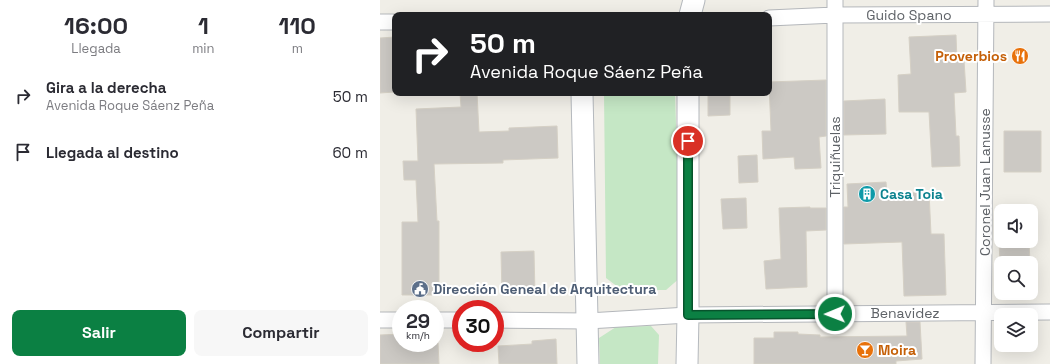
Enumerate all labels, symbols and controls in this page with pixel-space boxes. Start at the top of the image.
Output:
street label: Guido Spano [866,6,952,24]
text: 16:00 [64,10,128,41]
text: 1 [198,10,209,41]
text: 110 [279,10,316,41]
text: 50 m [470,25,536,61]
icon: right [404,28,456,80]
text: Llegada [71,40,121,57]
text: min [192,40,215,57]
text: m [292,40,303,57]
restaurant icon: Proverbios [1010,46,1030,66]
place label: Proverbios [935,47,1007,65]
text: Avenida Roque Sáenz Peña [470,60,703,83]
text: Gira a la derecha [46,78,166,97]
icon: right [12,85,34,107]
text: 50 m [333,87,368,106]
text: Avenida Roque Sáenz Peña [46,97,214,114]
street label: Coronel Juan Lanusse [976,108,994,256]
street label: Triquiñuelas [826,116,844,198]
pin [671,124,705,158]
icon: arrive [677,130,699,152]
icon: arrive [12,141,34,163]
text: Llegada al destino [46,143,179,162]
text: 60 m [332,143,368,162]
building icon: Casa Toia [857,184,877,204]
place label: Casa Toia [880,185,943,203]
map controls [994,204,1038,352]
button: sound [994,204,1038,248]
button: search [994,256,1038,300]
public building icon: Dirección Geneal de Arquitectura [410,279,430,299]
place label: Dirección Geneal de Arquitectura [433,280,656,298]
position arrow [814,293,856,335]
speed limit sign: 30 [452,300,504,352]
street label: Benavidez [870,304,940,322]
text: 29 [406,308,430,334]
button: layers [994,308,1038,352]
button: Salir [12,310,186,356]
button: Compartir [194,310,368,356]
text: km/h [406,329,430,342]
bar icon: Moira [855,340,875,360]
place label: Moira [878,341,916,359]

